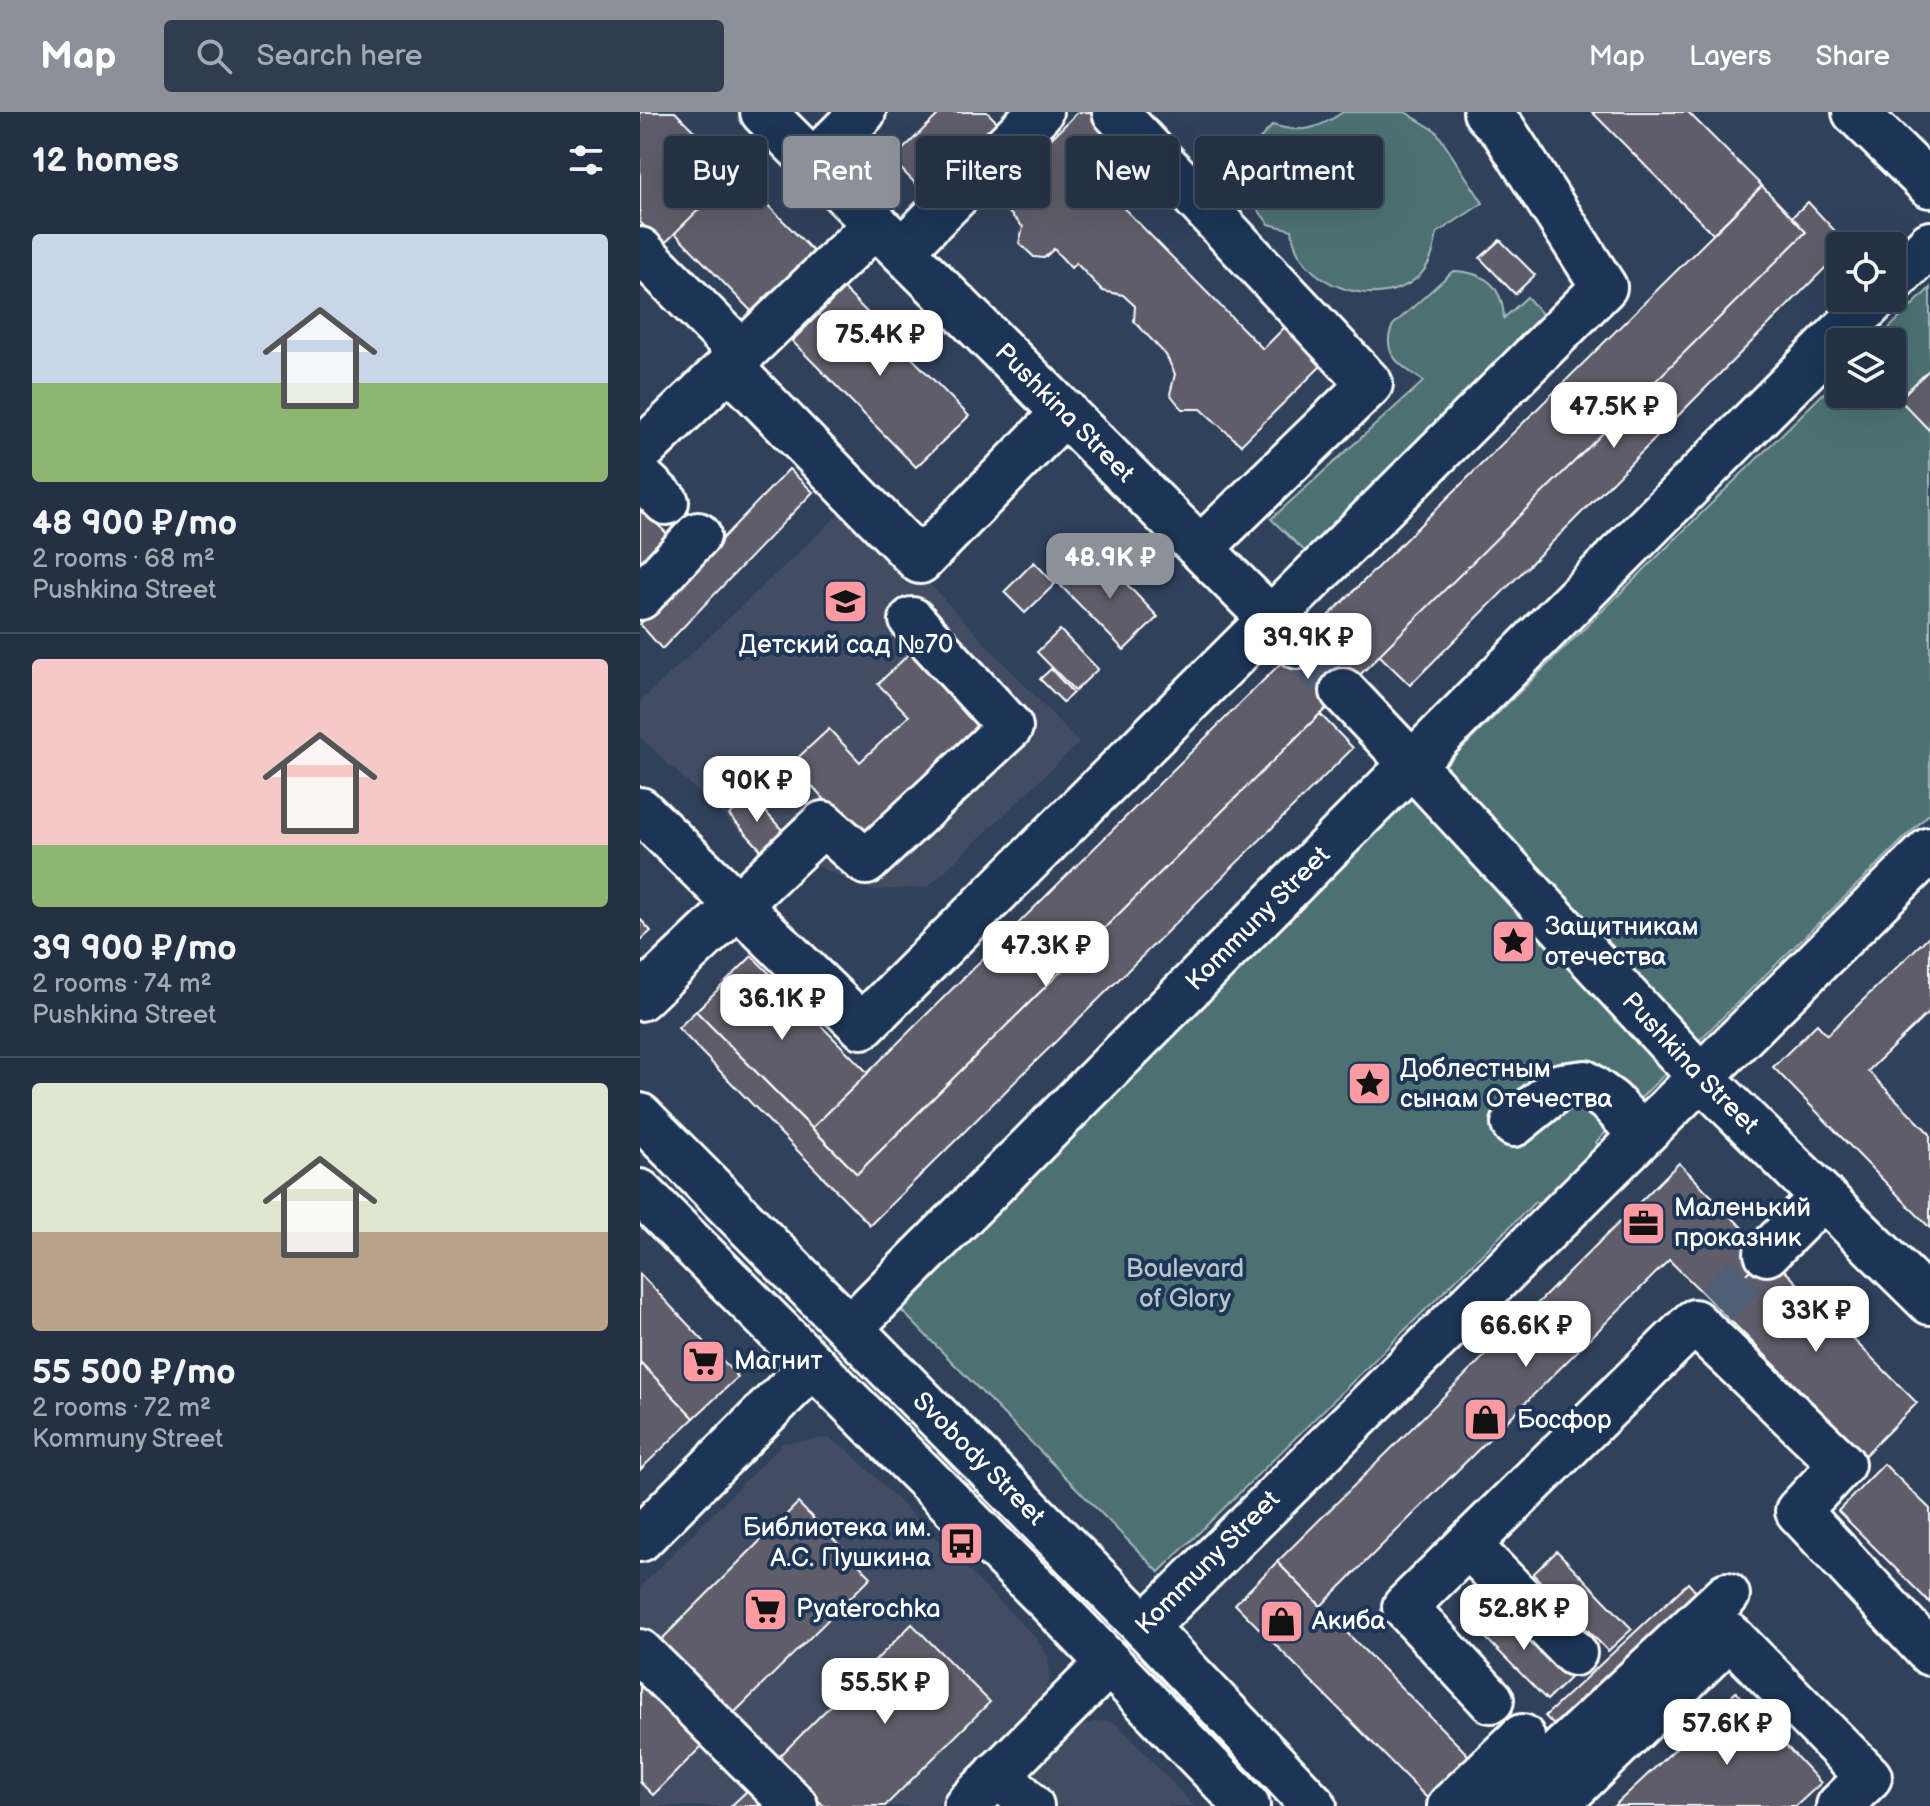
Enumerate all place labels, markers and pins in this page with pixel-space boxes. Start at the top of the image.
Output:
pin: 75.4K ₽ [806,310,954,378]
pin: 47.5K ₽ [1540,382,1688,450]
pin: 48.9K ₽ [1036,533,1184,601]
school or university icon: Детский сад №70 [822,578,870,626]
pin: 39.9K ₽ [1234,613,1382,681]
place label: Детский сад №70 [739,630,953,661]
pin: 90K ₽ [701,756,813,824]
place label: Защитникам отечества [1545,912,1699,973]
place icon: Защитникам отечества [1490,918,1538,966]
pin: 47.3K ₽ [972,921,1120,989]
pin: 36.1K ₽ [708,974,856,1042]
place label: Доблестным сынам Отечества [1400,1054,1613,1115]
place icon: Доблестным сынам Отечества [1345,1060,1393,1108]
place label: Маленький проказник [1674,1193,1811,1254]
office icon: Маленький проказник [1619,1199,1667,1247]
pin: 33K ₽ [1760,1286,1872,1354]
pin: 66.6K ₽ [1452,1301,1600,1369]
supermarket icon: Магнит [679,1337,727,1385]
place label: Магнит [734,1346,823,1377]
shop icon: Босфор [1462,1396,1510,1444]
place label: Босфор [1517,1405,1612,1436]
place label: Библиотека им. А.С. Пушкина [743,1513,931,1574]
bus stop icon: Библиотека им. А.С. Пушкина [938,1519,986,1567]
pin: 52.8K ₽ [1450,1584,1598,1652]
supermarket icon: Pyaterochka [741,1585,789,1633]
place label: Pyaterochka [796,1594,941,1625]
shop icon: Акиба [1257,1597,1305,1645]
place label: Акиба [1311,1606,1386,1637]
pin: 55.5K ₽ [811,1658,959,1726]
pin: 57.6K ₽ [1653,1699,1801,1767]

